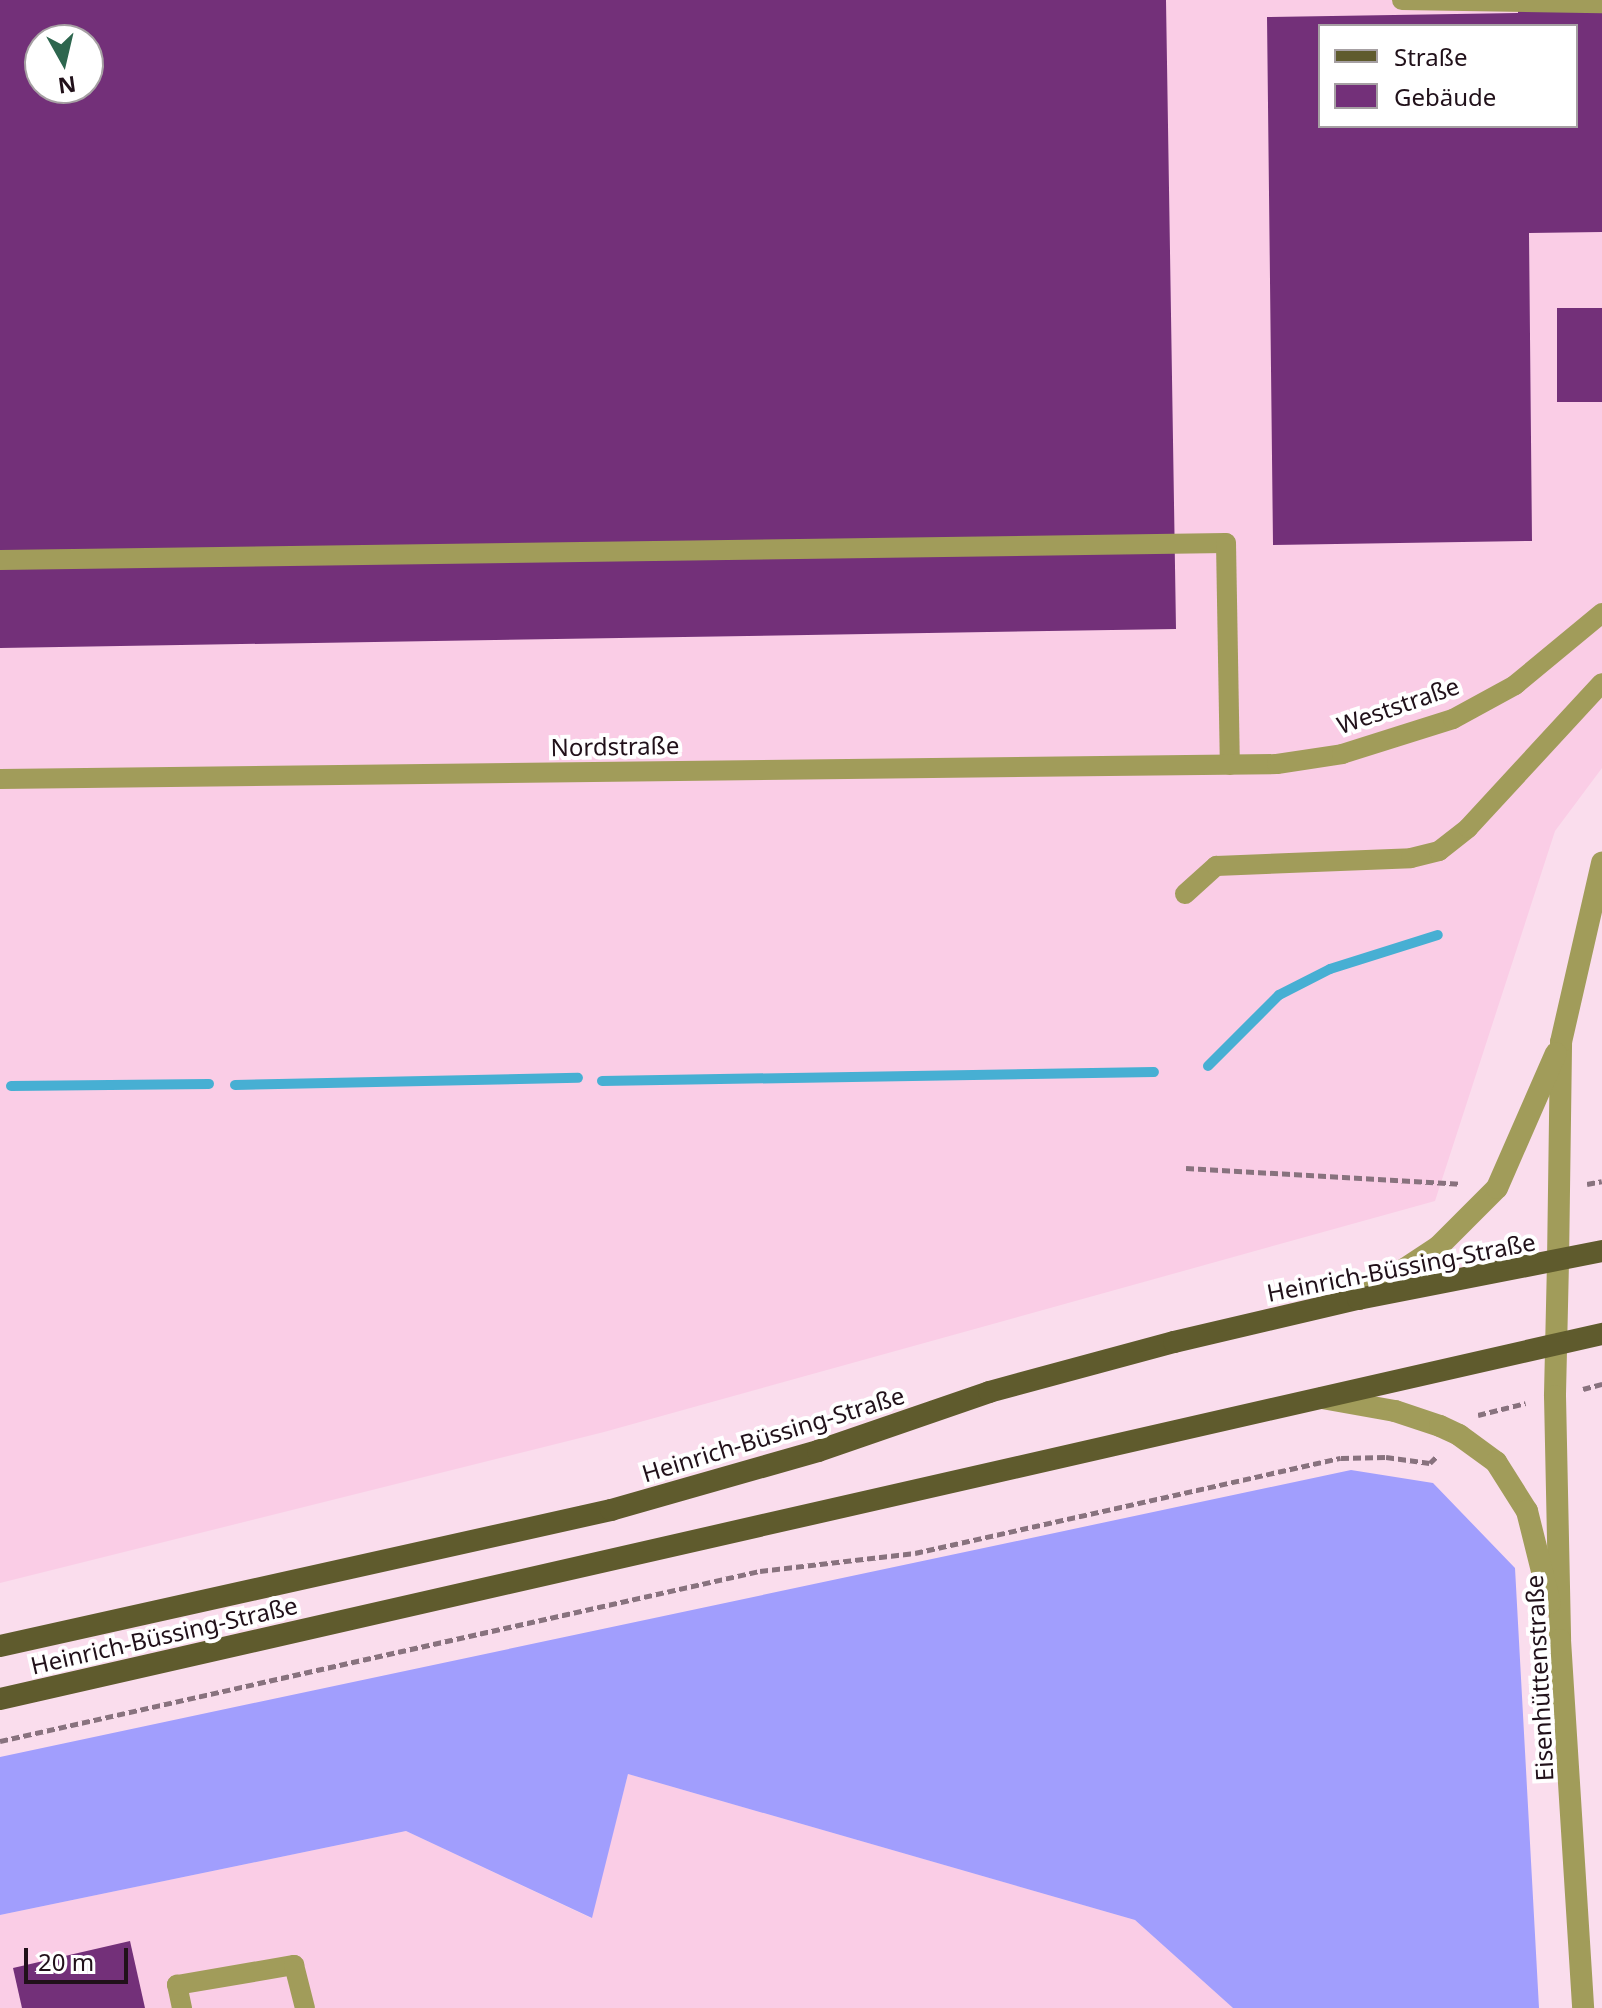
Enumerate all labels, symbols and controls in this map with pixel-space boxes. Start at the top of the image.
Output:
north arrow [24,24,104,104]
legend [1318,24,1578,128]
text: Straße [1394,40,1467,73]
text: N [56,70,78,102]
text: Gebäude [1394,80,1496,113]
street label: Weststraße [1333,671,1463,739]
street label: Nordstraße [550,730,680,762]
street label: Heinrich-Büssing-Straße [1264,1227,1538,1307]
street label: Heinrich-Büssing-Straße [638,1380,908,1488]
street label: Eisenhüttenstraße [1519,1574,1559,1782]
street label: Heinrich-Büssing-Straße [28,1590,300,1680]
scale bar [28,1932,132,1982]
text: 20 m [38,1945,94,1978]

